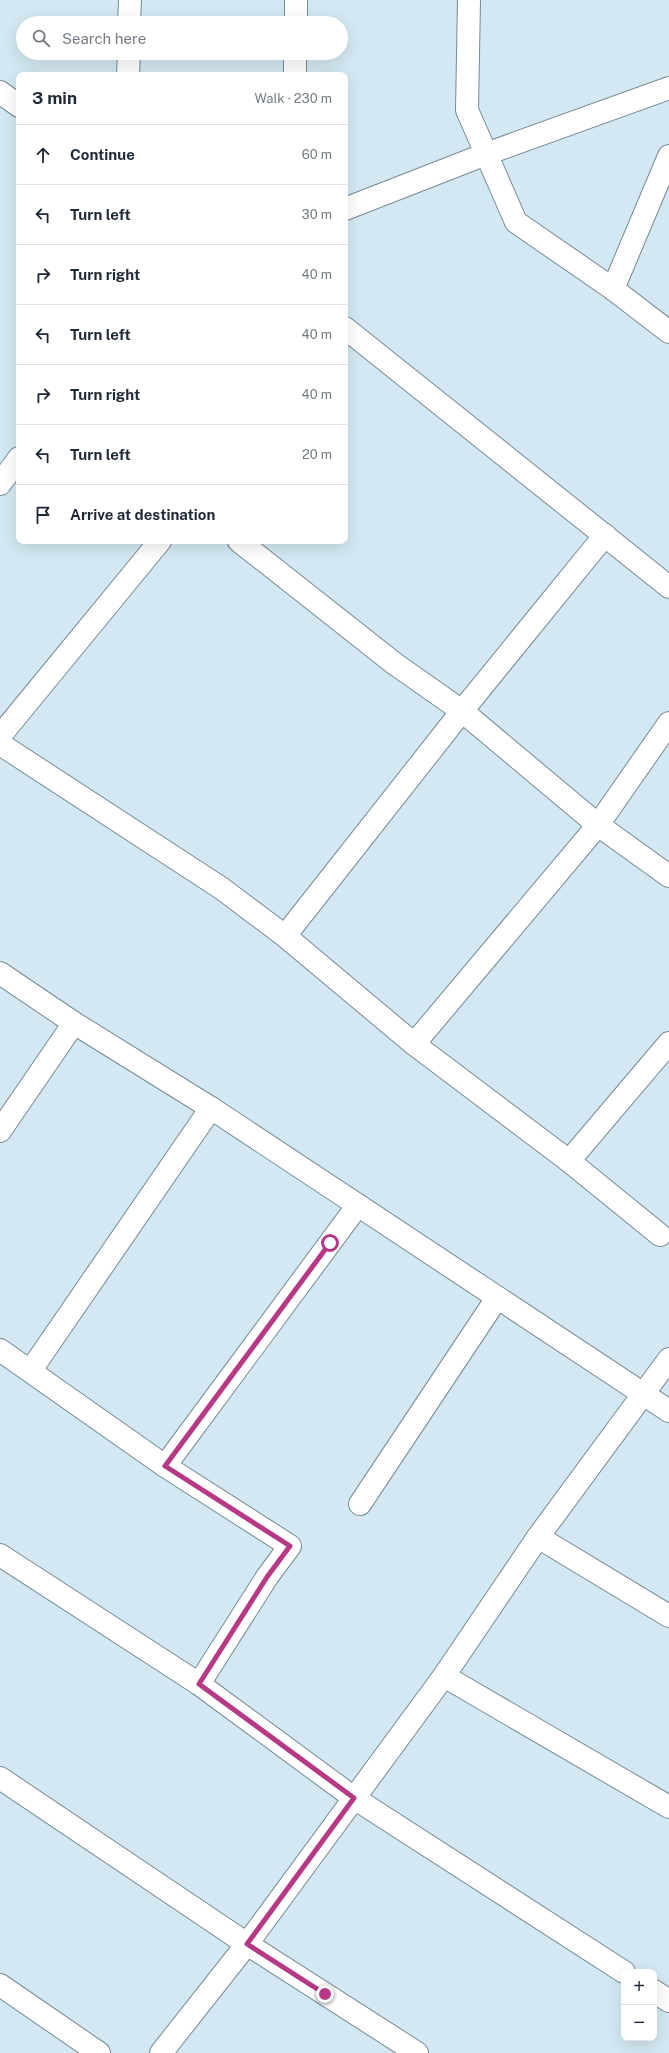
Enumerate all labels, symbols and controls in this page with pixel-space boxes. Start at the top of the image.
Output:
search box [16,16,348,60]
icon: search [30,27,52,49]
text: Search here [62,30,146,47]
text: 3 min [32,88,77,108]
text: Walk · 230 m [254,91,332,106]
icon: ahead [32,144,54,166]
text: Continue [70,146,135,163]
text: 60 m [302,147,332,162]
icon: left [32,204,54,226]
text: Turn left [70,206,131,223]
text: 30 m [302,207,332,222]
icon: right [32,264,54,286]
text: Turn right [70,266,140,283]
text: 40 m [301,267,332,282]
icon: left [32,324,54,346]
text: Turn left [70,326,131,343]
text: 40 m [301,327,332,342]
icon: right [32,384,54,406]
text: Turn right [70,386,140,403]
text: 40 m [301,387,332,402]
icon: left [32,444,54,466]
text: Turn left [70,446,131,463]
text: 20 m [302,447,332,462]
icon: arrive [32,504,54,526]
text: Arrive at destination [70,506,215,523]
route start [321,1234,339,1252]
map controls [621,1969,657,2041]
button: + [621,1969,657,2005]
route end [316,1985,334,2003]
button: − [621,2005,657,2041]

